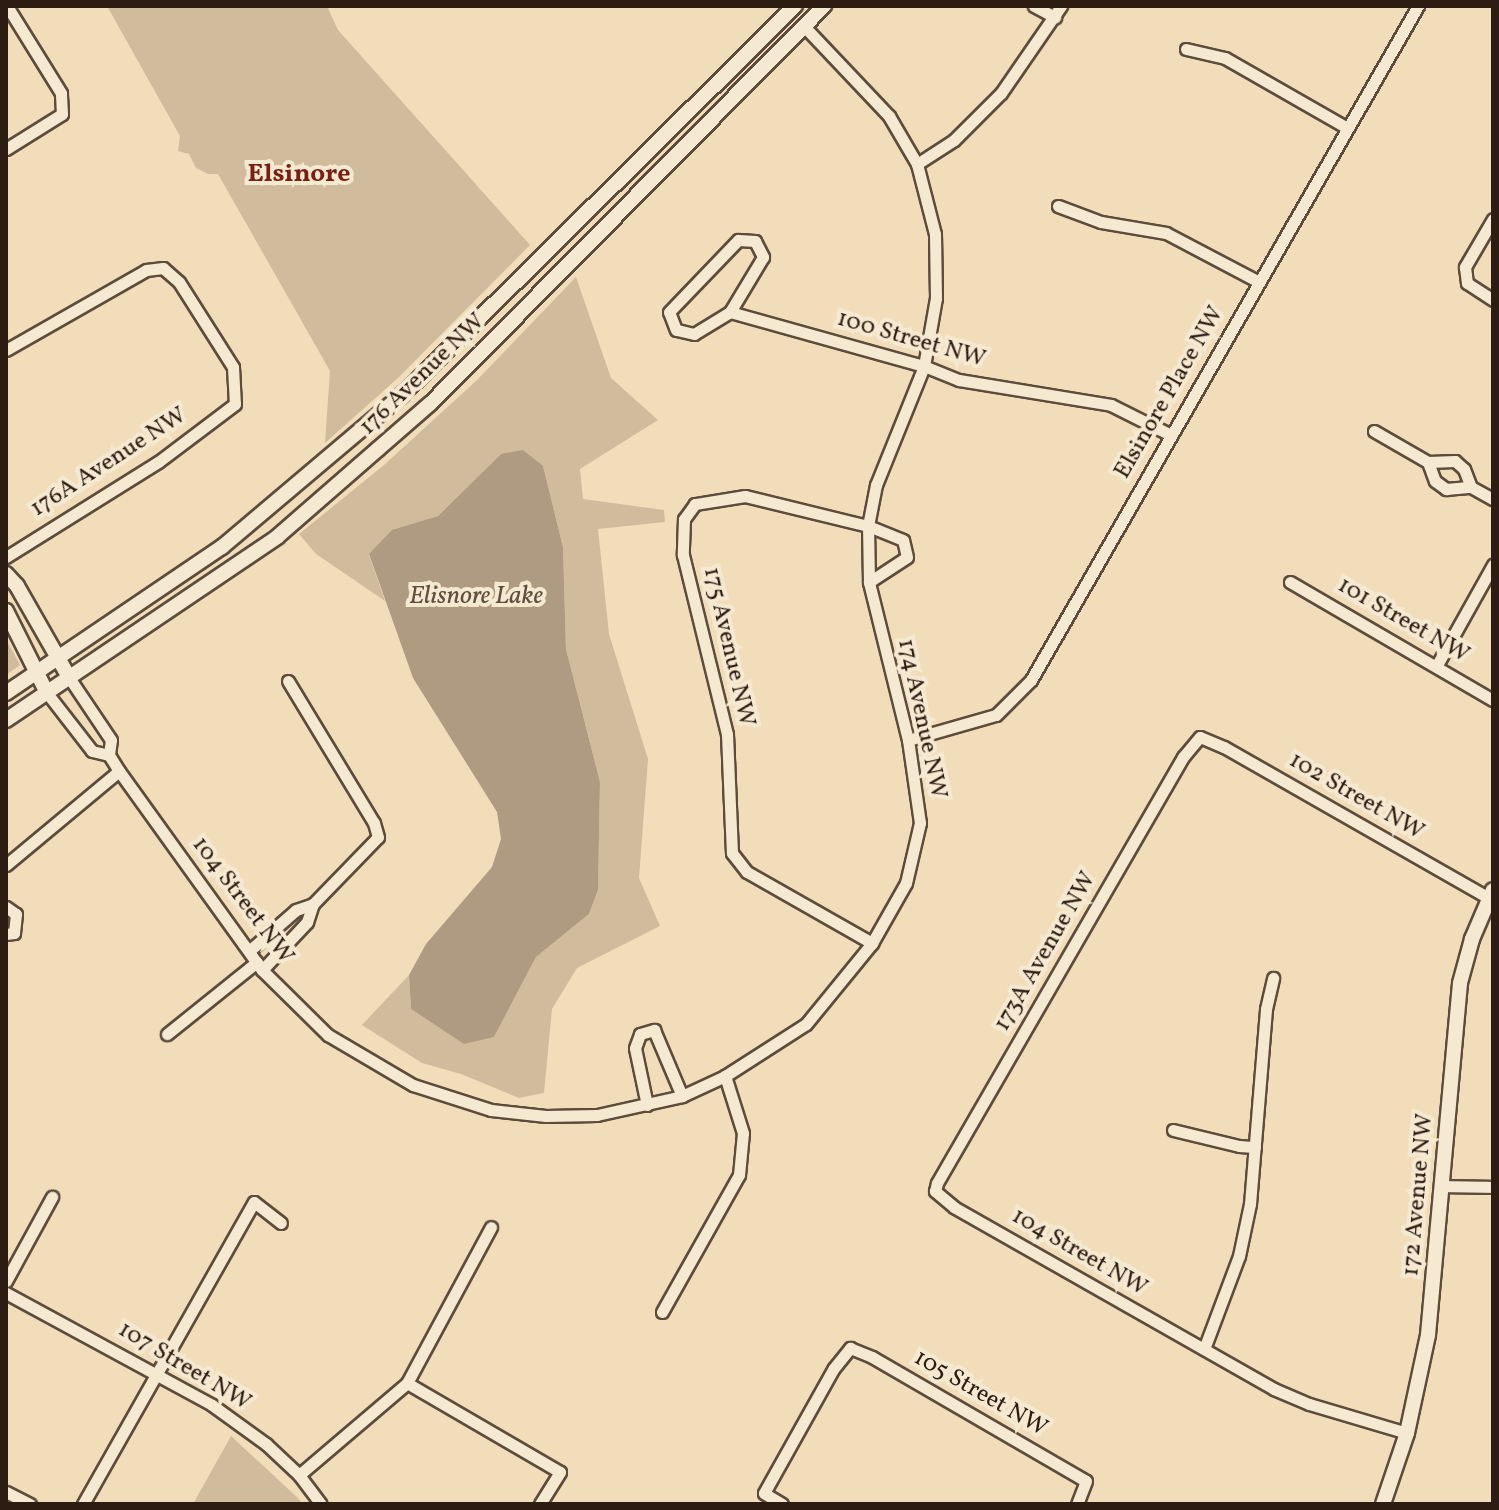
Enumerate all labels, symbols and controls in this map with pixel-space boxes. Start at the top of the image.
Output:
district label: Elsinore [247,159,351,191]
street label: Elsinore Place NW [1109,302,1231,484]
street label: 100 Street NW [833,305,989,375]
street label: 176 Avenue NW [354,308,492,442]
street label: 176A Avenue NW [26,402,192,524]
street label: 175 Avenue NW [696,565,760,729]
street label: 101 Street NW [1332,572,1474,670]
water label: Elisnore Lake [409,581,543,613]
street label: 174 Avenue NW [890,636,952,802]
street label: 102 Street NW [1283,747,1429,847]
street label: 104 Street NW [185,832,299,970]
street label: 173A Avenue NW [989,867,1103,1037]
street label: 172 Avenue NW [1398,1112,1440,1278]
street label: 104 Street NW [1006,1203,1152,1303]
street label: 107 Street NW [112,1316,256,1418]
street label: 105 Street NW [908,1344,1052,1444]

